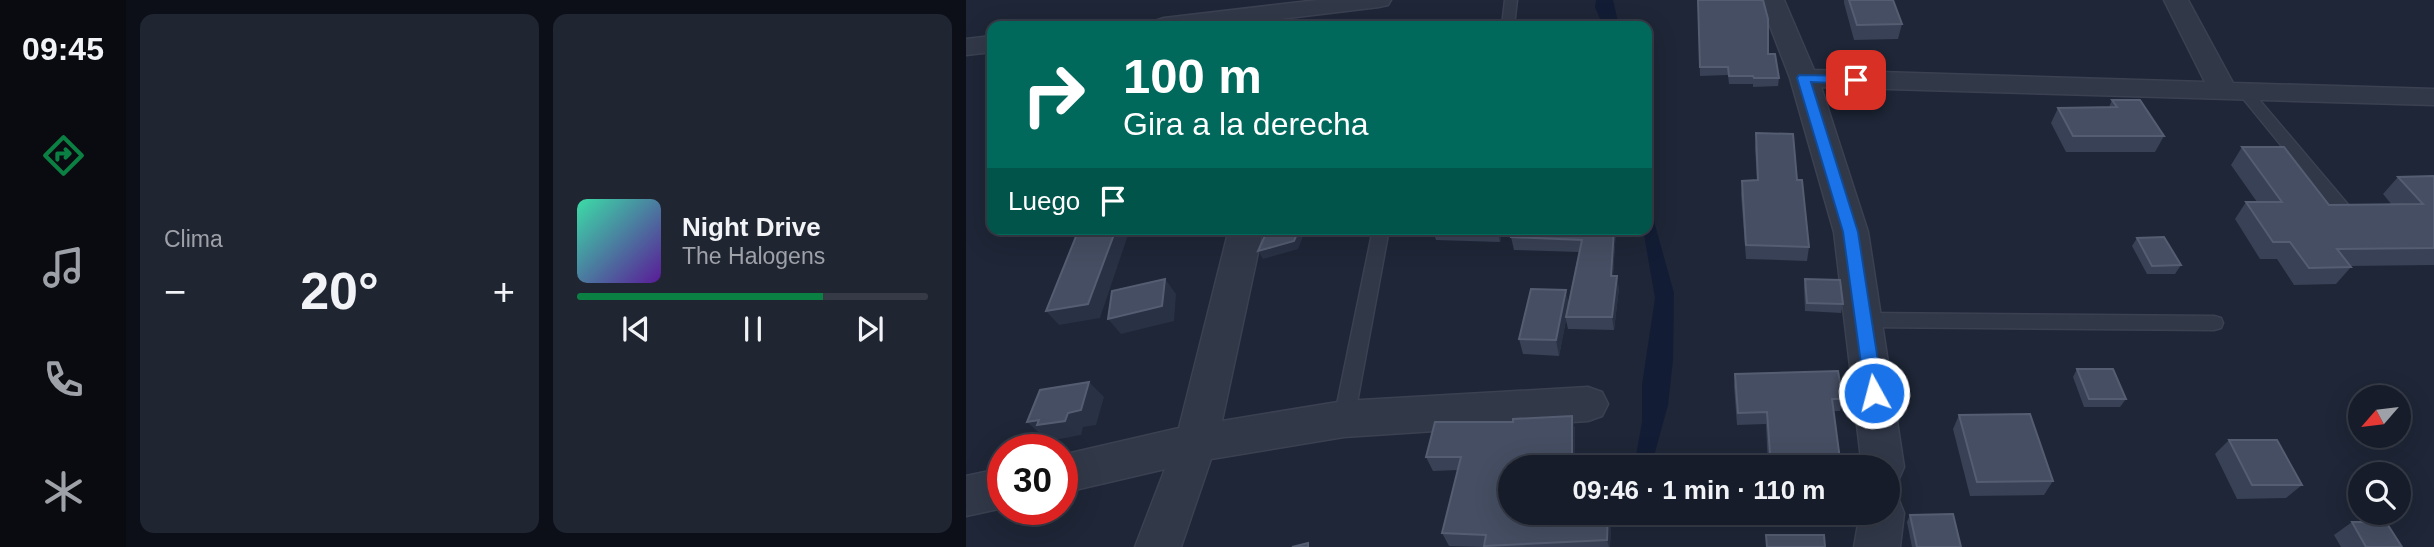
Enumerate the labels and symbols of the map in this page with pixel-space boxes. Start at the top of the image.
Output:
pin [1826,50,1886,110]
position arrow [1837,356,1911,430]
north arrow [2348,385,2412,448]
speed limit sign: 30 [987,434,1078,525]

